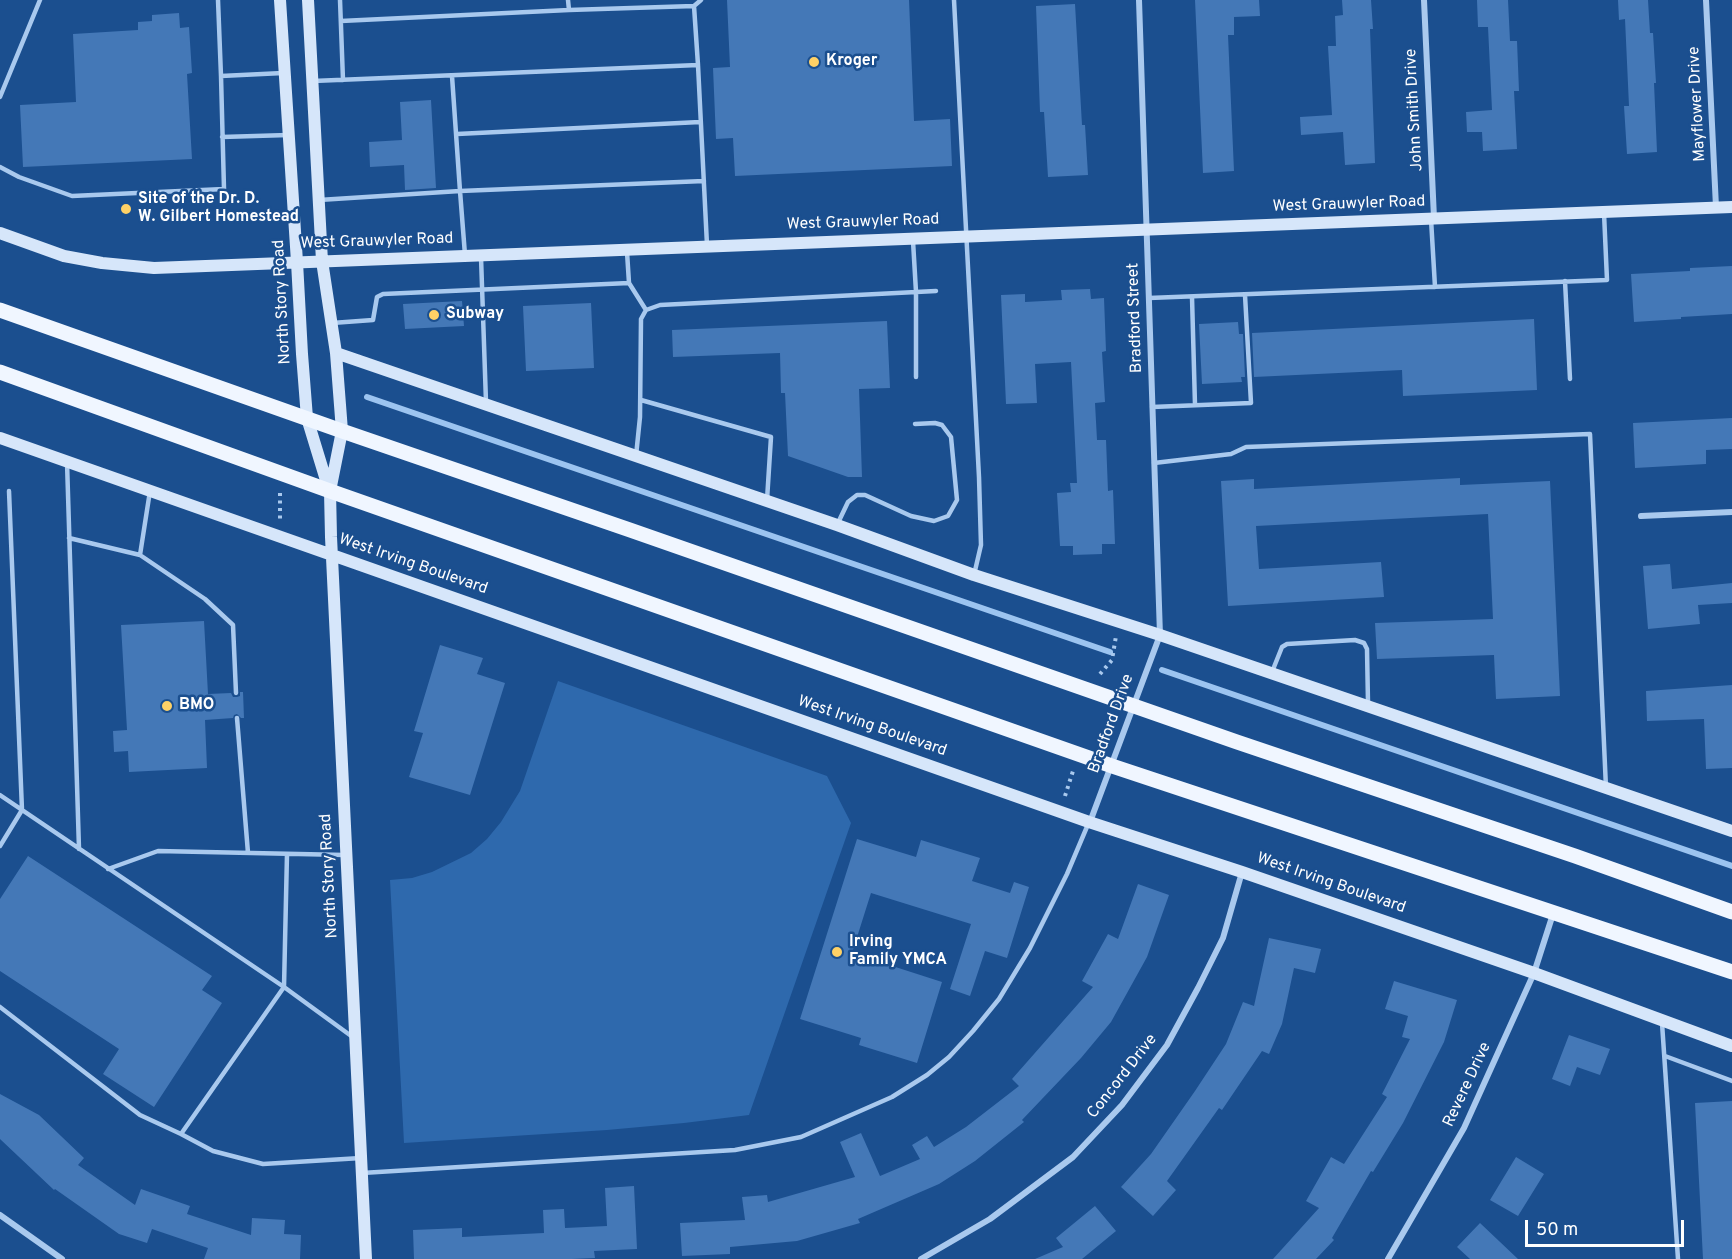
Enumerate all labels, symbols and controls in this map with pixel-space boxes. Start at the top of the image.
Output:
street label: Mayflower Drive [1685,46,1711,162]
street label: John Smith Drive [1402,48,1428,172]
place label: Kroger [826,52,877,72]
marker: Kroger [807,55,821,69]
place label: Site of the Dr. D. W. Gilbert Homestead [138,190,299,228]
street label: West Grauwyler Road [1272,193,1426,217]
marker: Site of the Dr. D. W. Gilbert Homestead [119,202,133,216]
street label: West Grauwyler Road [786,211,940,235]
street label: West Grauwyler Road [300,230,454,254]
street label: North Story Road [270,239,296,365]
street label: Bradford Street [1124,262,1148,374]
place label: Subway [446,305,504,325]
marker: Subway [427,308,441,322]
street label: West Irving Boulevard [336,530,490,600]
street label: Bradford Drive [1085,672,1139,776]
street label: West Irving Boulevard [795,692,949,762]
place label: BMO [179,696,214,716]
marker: BMO [160,699,174,713]
street label: North Story Road [317,813,343,939]
street label: West Irving Boulevard [1254,849,1408,919]
place label: Irving Family YMCA [849,933,947,971]
marker: Irving Family YMCA [830,945,844,959]
street label: Concord Drive [1084,1031,1162,1123]
street label: Revere Drive [1440,1039,1496,1131]
scale bar [1528,1208,1687,1246]
text: 50 m [1536,1219,1578,1242]

